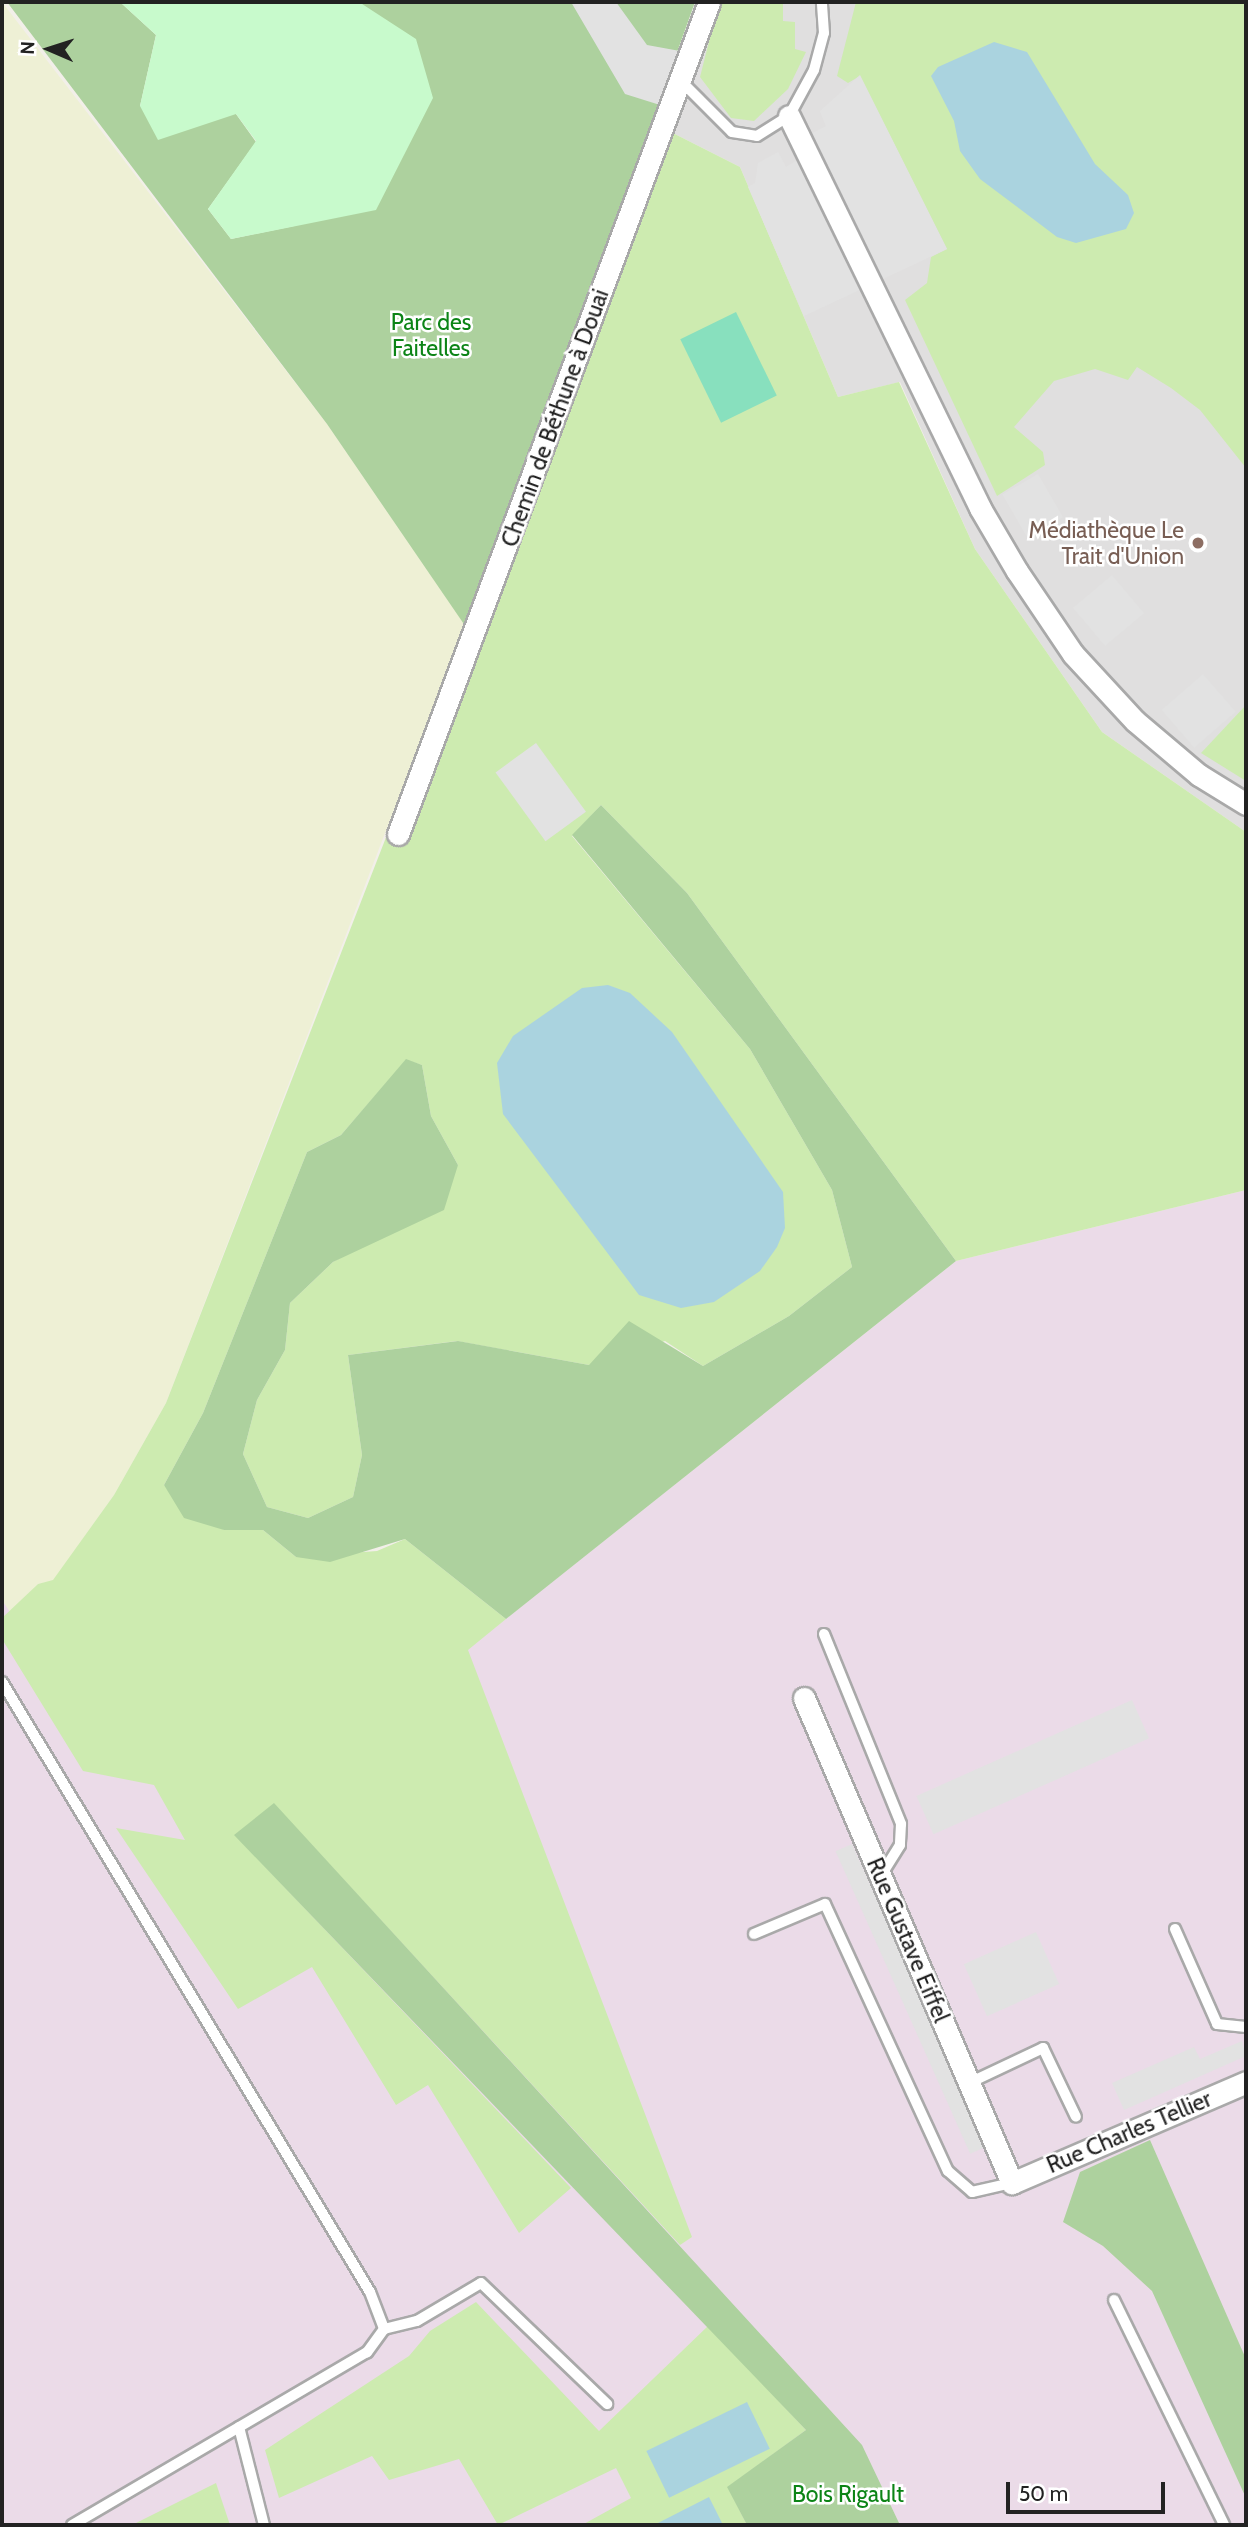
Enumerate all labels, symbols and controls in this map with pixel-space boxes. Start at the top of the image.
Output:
north arrow [14,14,84,84]
text: N [16,41,39,55]
street label: Chemin de Béthune à Douai [495,285,615,551]
park label: Parc des Faitelles [391,308,471,362]
place label: Médiathèque Le Trait d'Union [1028,516,1184,570]
marker: Médiathèque Le Trait d'Union [1190,535,1206,551]
street label: Rue Gustave Eiffel [861,1854,955,2026]
street label: Rue Charles Tellier [1042,2085,1216,2179]
scale bar [1010,2468,1169,2512]
park label: Bois Rigault [792,2480,904,2508]
text: 50 m [1019,2481,1068,2506]

